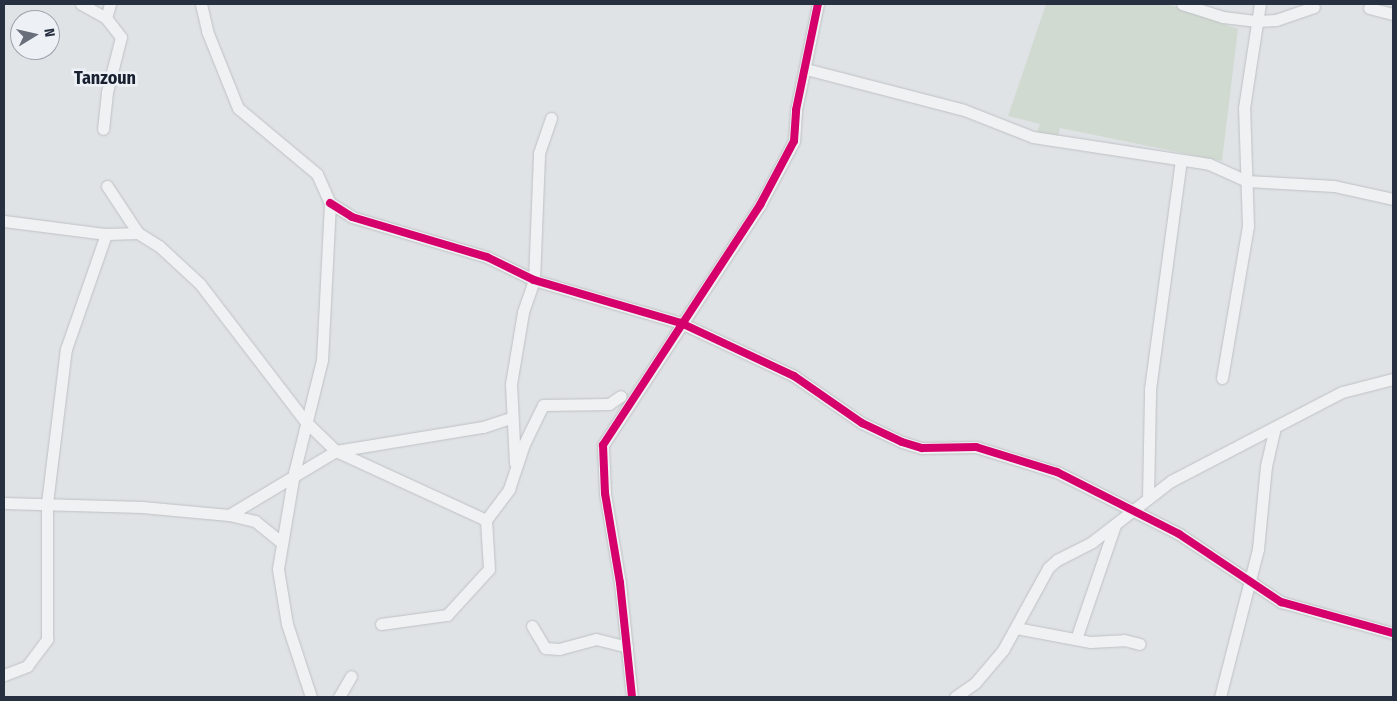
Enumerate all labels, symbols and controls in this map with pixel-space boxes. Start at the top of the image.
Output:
north arrow [10,10,60,60]
text: N [40,27,58,38]
district label: Tanzoun [74,67,136,89]

